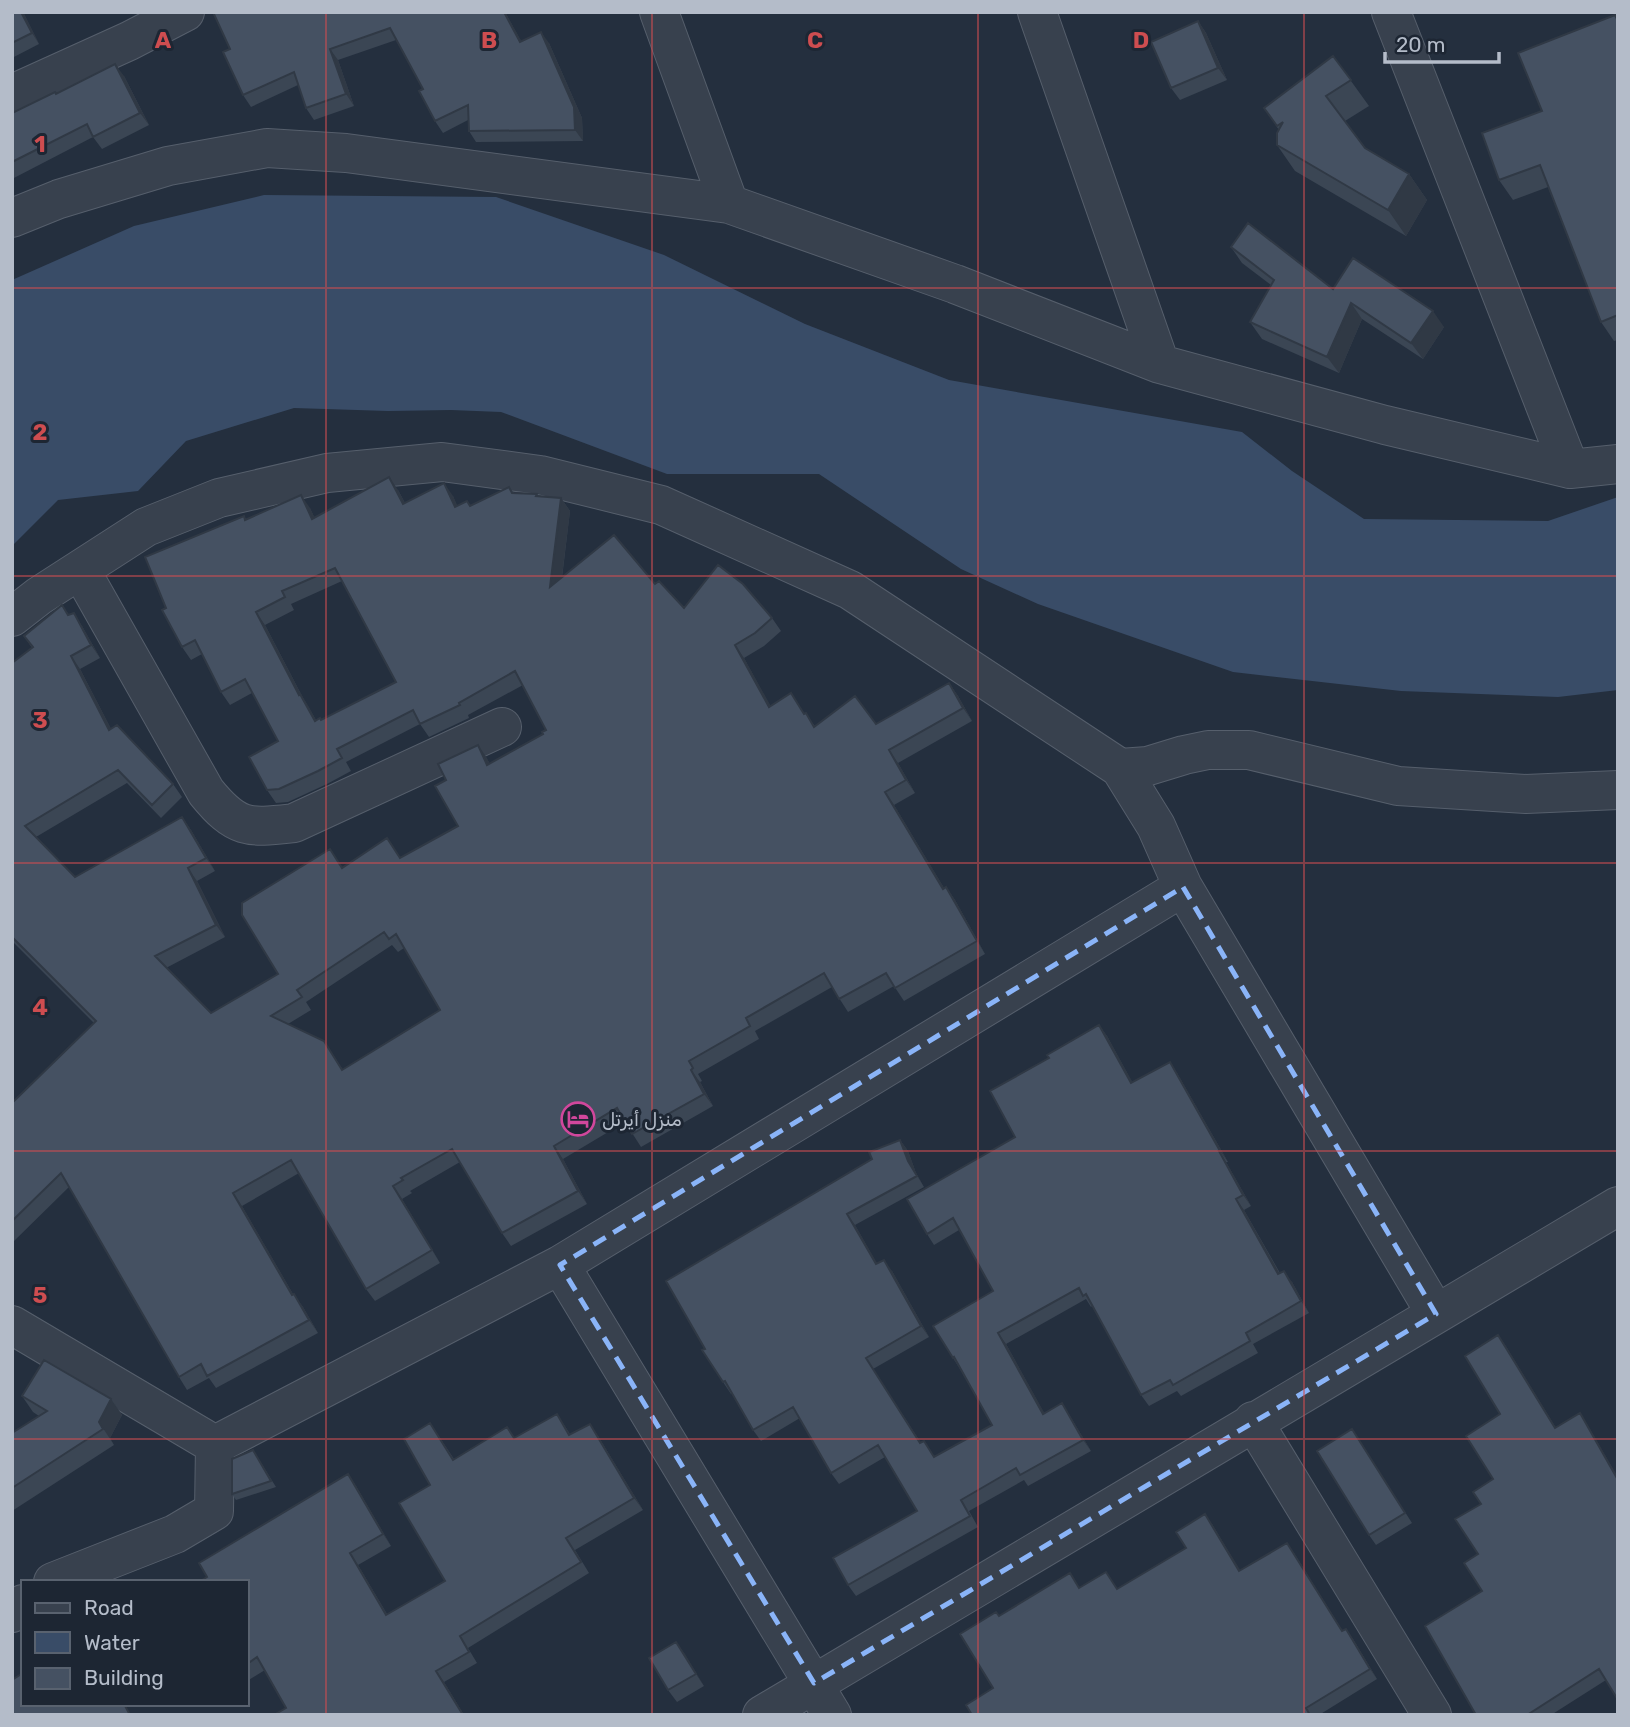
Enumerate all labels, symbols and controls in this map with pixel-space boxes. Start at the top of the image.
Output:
scale bar [1385,21,1499,65]
text: A [155,26,172,54]
text: B [481,26,497,54]
text: C [807,26,823,54]
text: D [1133,26,1149,54]
text: 20 m [1396,32,1445,57]
text: 1 [34,130,46,158]
text: 2 [33,418,47,446]
text: 3 [32,706,48,734]
text: 4 [32,993,48,1021]
hotel icon: منزل أيرتل [559,1100,597,1138]
place label: منزل أيرتل [602,1108,682,1131]
text: 5 [33,1281,48,1309]
legend [21,1580,248,1706]
text: Road [84,1595,134,1620]
text: Water [84,1630,140,1655]
text: Building [84,1665,164,1690]

